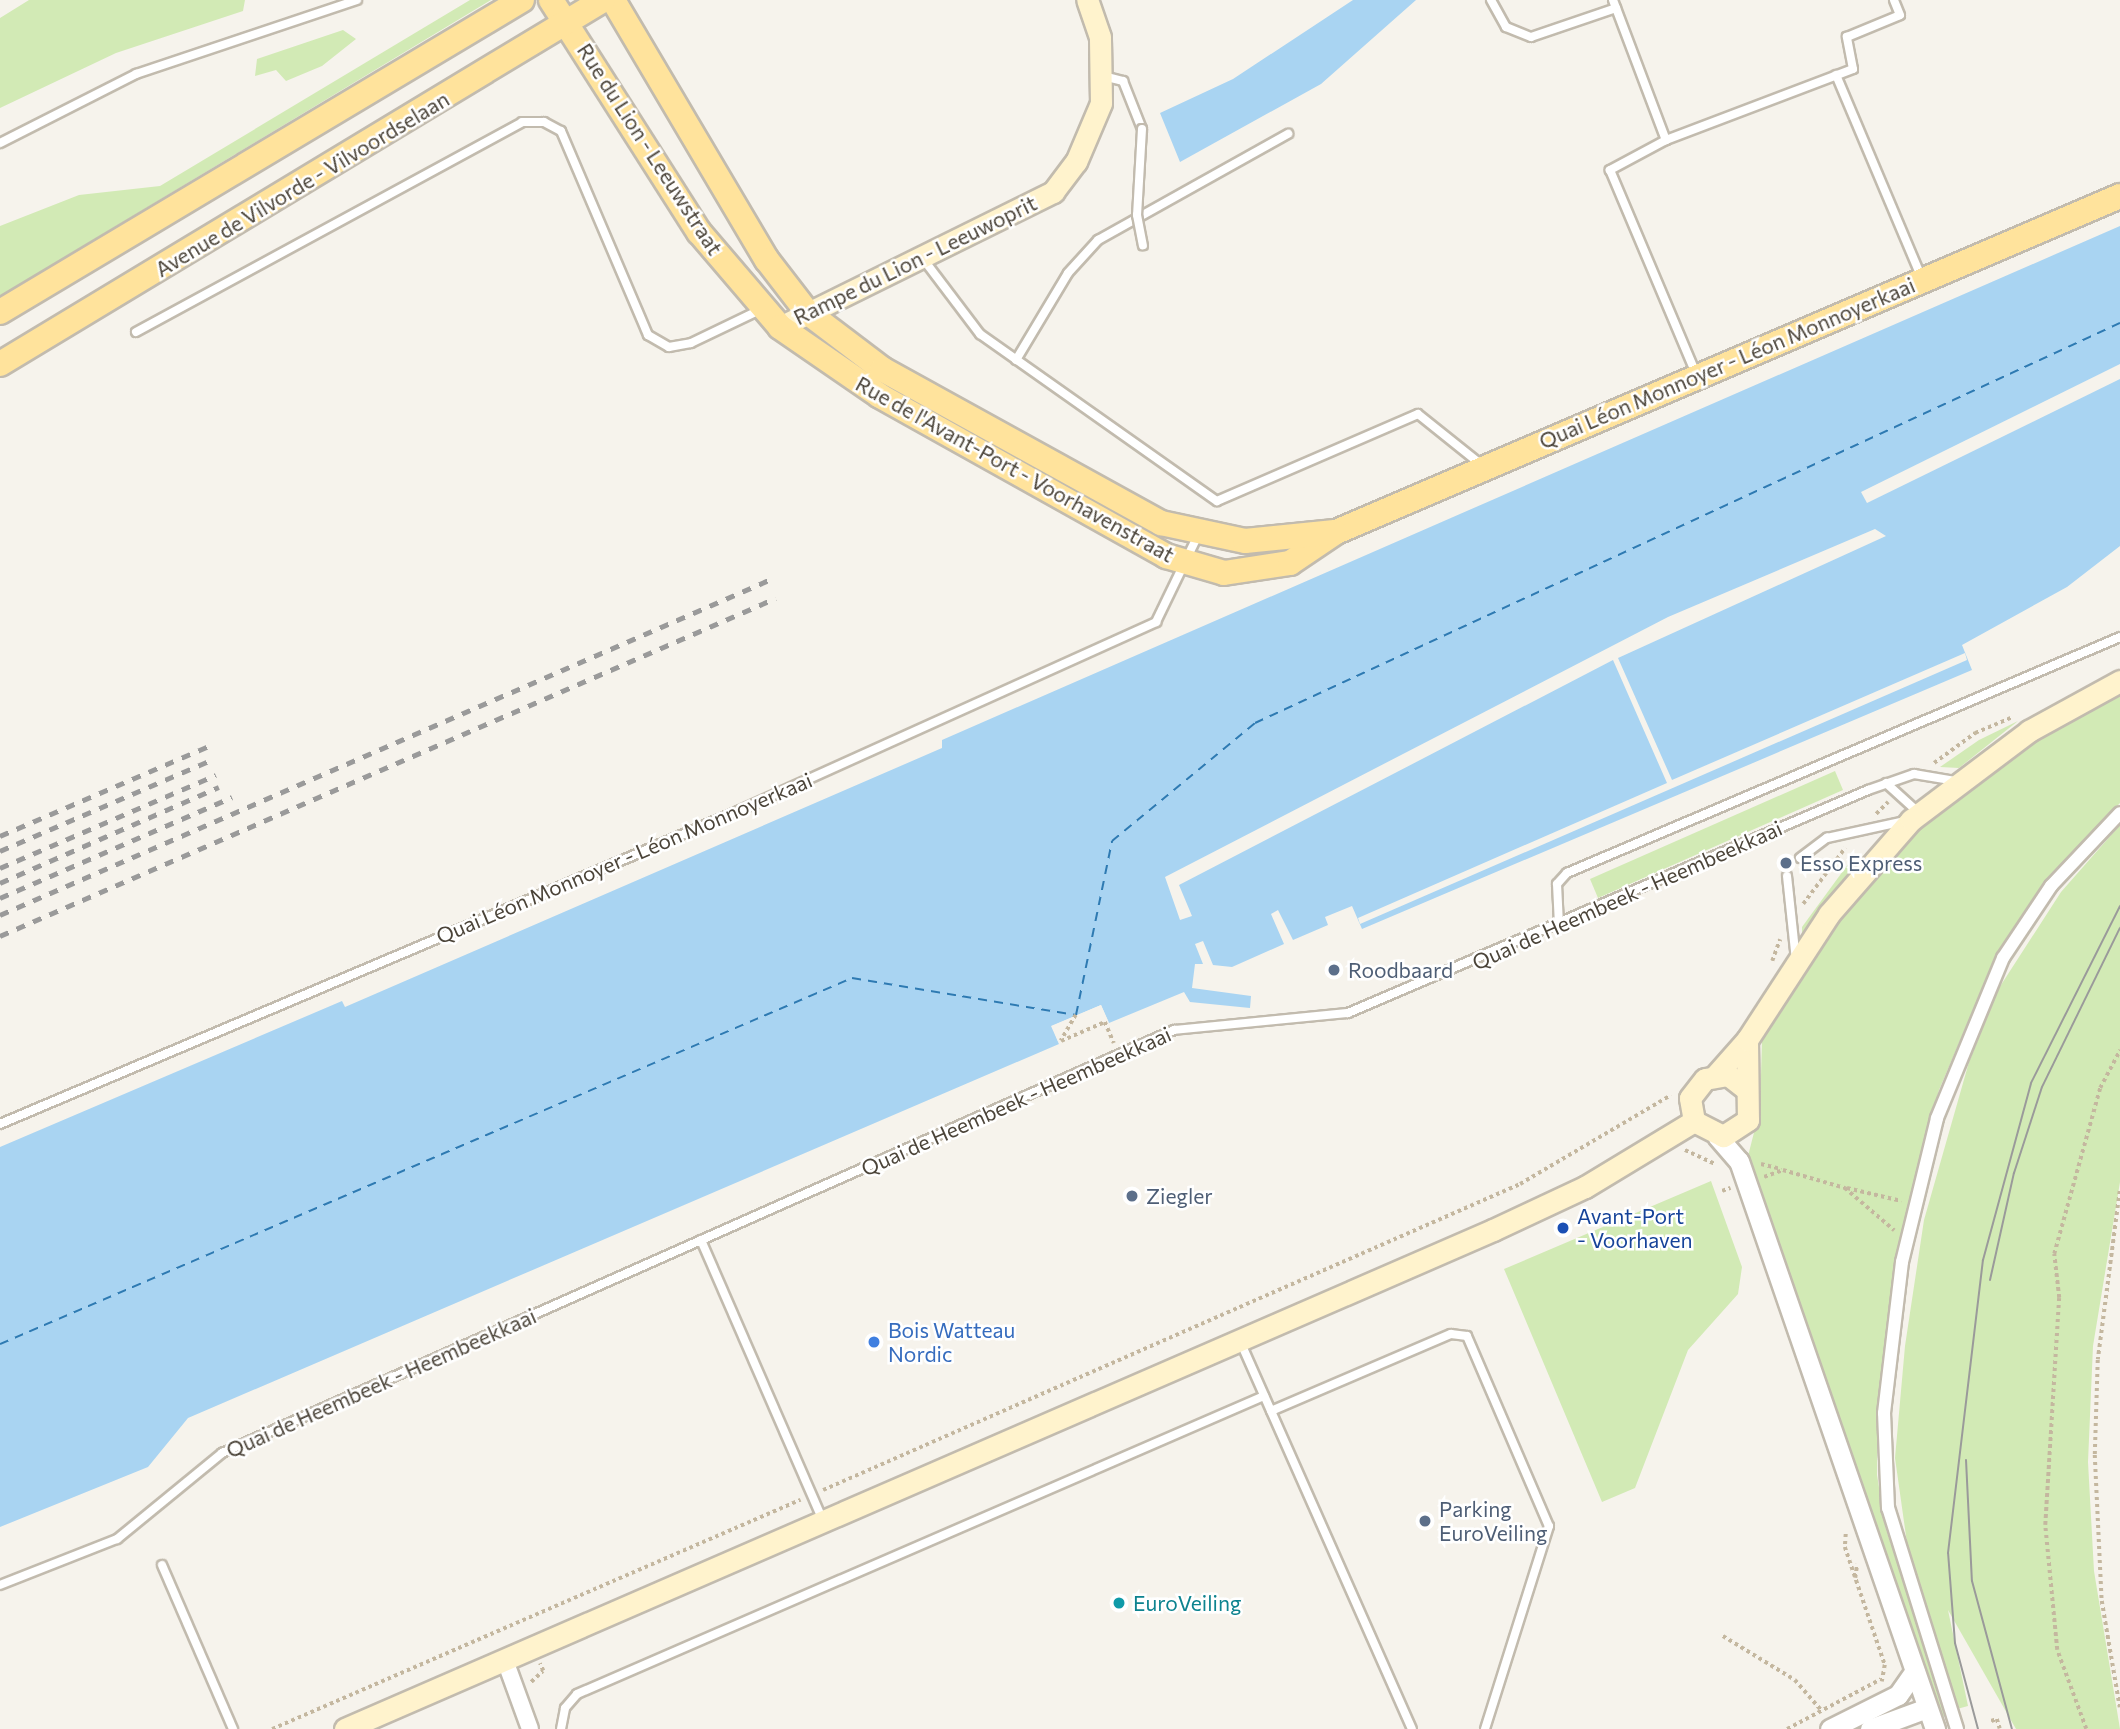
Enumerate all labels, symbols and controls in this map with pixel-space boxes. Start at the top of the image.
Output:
street label: Rue du Lion - Leeuwstraat [572,39,728,259]
street label: Avenue de Vilvorde - Vilvoordselaan [151,86,453,282]
street label: Rampe du Lion - Leeuwoprit [789,190,1041,330]
street label: Quai Léon Monnoyer - Léon Monnoyerkaai [1535,272,1919,454]
street label: Rue de l'Avant-Port - Voorhavenstraat [851,371,1179,567]
street label: Quai Léon Monnoyer - Léon Monnoyerkaai [432,767,816,949]
street label: Quai de Heembeek - Heembeekkaai [1468,815,1786,975]
place label: Esso Express [1800,850,1922,876]
marker: Esso Express [1778,855,1794,871]
place label: Roodbaard [1348,957,1453,983]
marker: Roodbaard [1326,962,1342,978]
street label: Quai de Heembeek - Heembeekkaai [857,1021,1175,1181]
place label: Ziegler [1146,1183,1213,1209]
marker: Ziegler [1124,1188,1140,1204]
place label: Avant-Port - Voorhaven [1577,1203,1693,1253]
marker: Avant-Port - Voorhaven [1555,1220,1571,1236]
street label: Quai de Heembeek - Heembeekkaai [222,1303,540,1463]
place label: Bois Watteau Nordic [888,1317,1015,1367]
marker: Bois Watteau Nordic [866,1334,882,1350]
place label: Parking EuroVeiling [1439,1496,1547,1546]
marker: Parking EuroVeiling [1417,1513,1433,1529]
place label: EuroVeiling [1133,1590,1241,1616]
marker: EuroVeiling [1111,1595,1127,1611]

